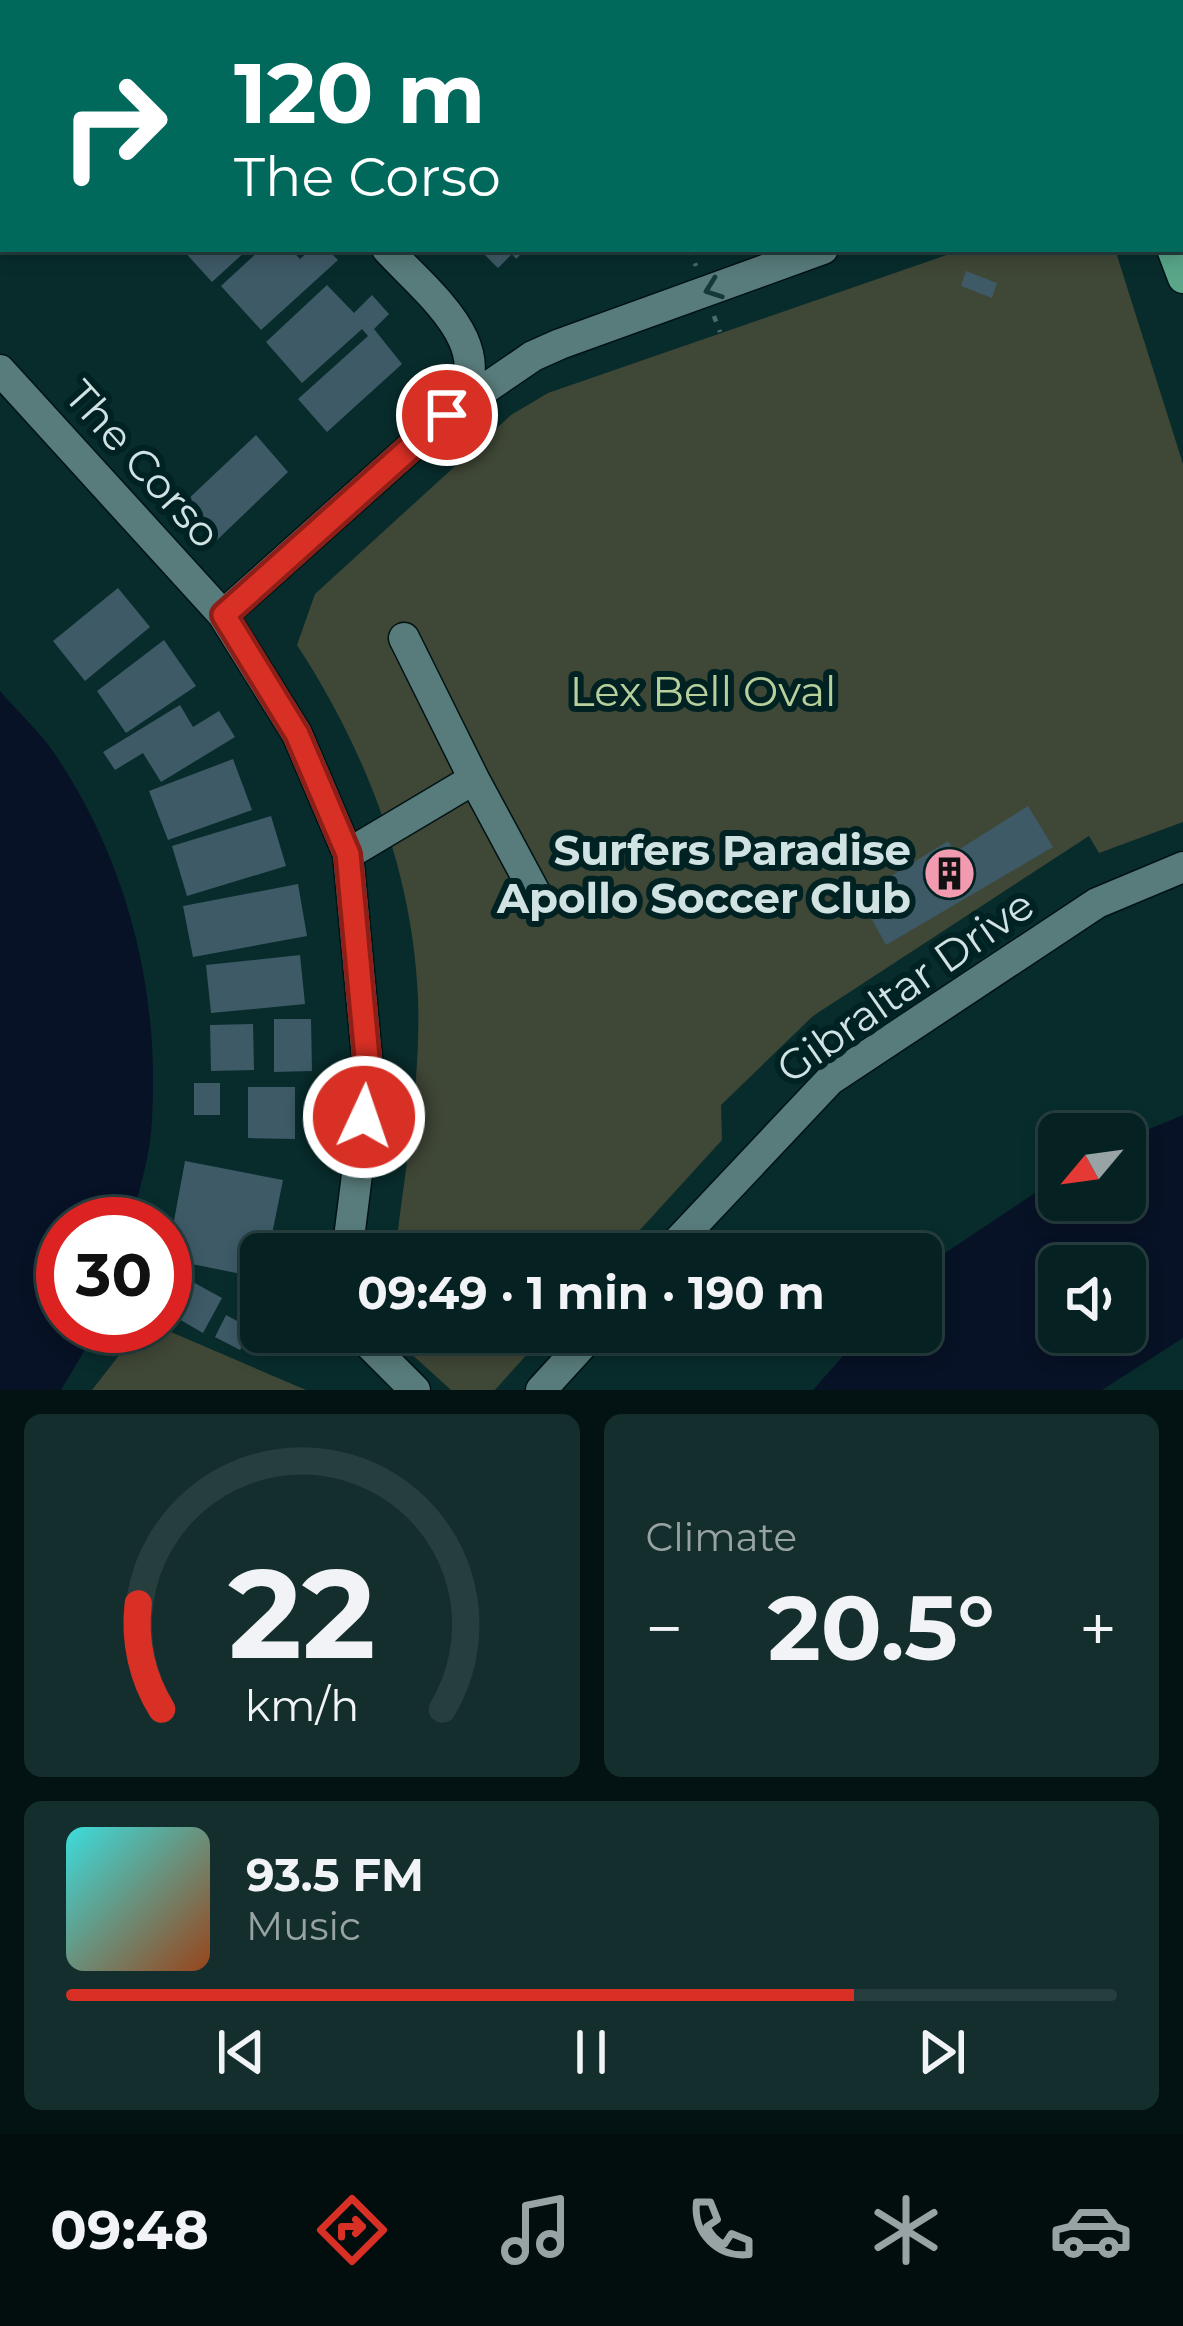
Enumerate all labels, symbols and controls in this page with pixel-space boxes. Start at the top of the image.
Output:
text: 120 m [234,42,485,144]
icon: right [36,48,192,204]
text: The Corso [234,144,501,210]
one-way arrow [704,275,725,299]
pin [396,364,498,466]
street label: The Corso [54,369,232,559]
icon: arrive [414,382,480,448]
park label: Lex Bell Oval [570,665,836,717]
place label: Surfers Paradise Apollo Soccer Club [496,824,911,924]
building icon: Surfers Paradise Apollo Soccer Club [922,846,978,902]
street label: Gibraltar Drive [766,878,1044,1094]
position arrow [301,1054,427,1180]
north arrow [1038,1113,1146,1221]
map controls [1038,1113,1146,1353]
speed limit sign: 30 [36,1197,192,1353]
button: sound [1038,1245,1146,1353]
text: 09:49 · 1 min · 190 m [357,1265,825,1320]
text: Climate [646,1513,797,1561]
text: 22 [228,1537,375,1689]
text: 20.5° [768,1573,995,1683]
text: − [646,1588,683,1669]
text: + [1079,1588,1117,1669]
text: km/h [245,1678,359,1731]
text: 93.5 FM [246,1847,424,1902]
text: Music [246,1902,361,1950]
icon: previous [208,2019,274,2085]
icon: pause [558,2019,624,2085]
icon: next [909,2019,975,2085]
icon: directions [310,2188,394,2272]
icon: music [494,2188,578,2272]
icon: phone [679,2188,763,2272]
icon: climate [864,2188,948,2272]
icon: car [1049,2188,1133,2272]
text: 09:48 [50,2197,209,2263]

